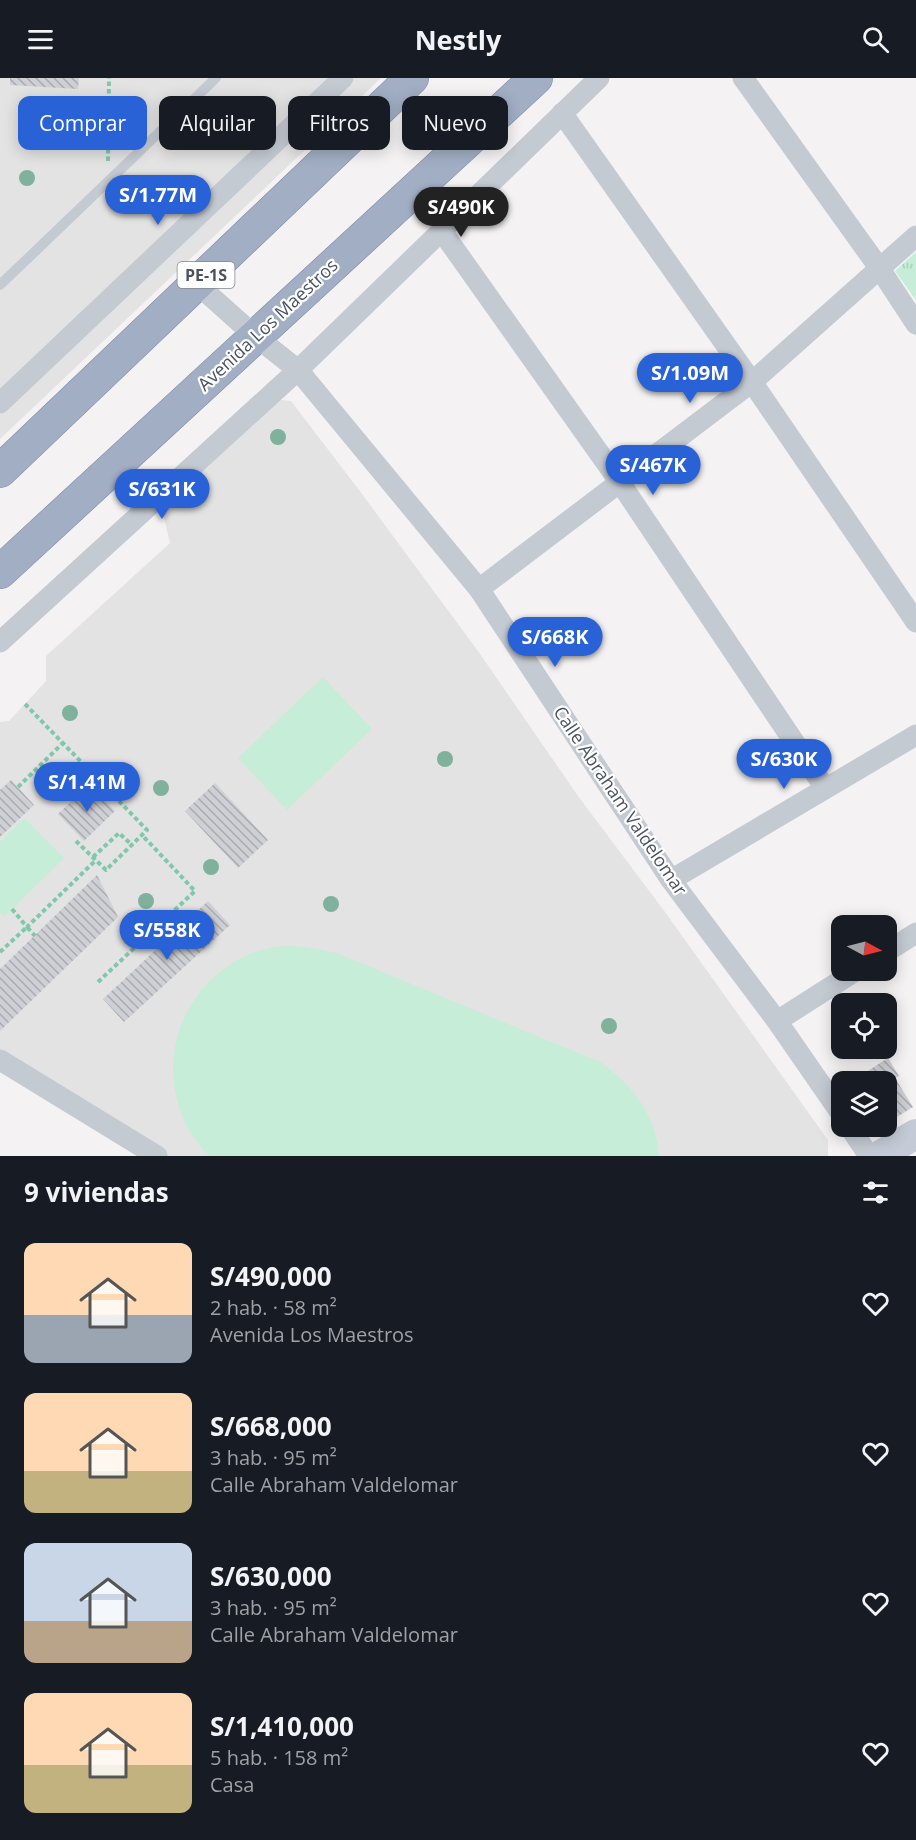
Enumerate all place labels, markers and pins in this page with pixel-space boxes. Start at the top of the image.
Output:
pin: S/1.77M [103,175,213,226]
pin: S/490K [412,187,510,238]
pin: S/1.09M [635,353,745,404]
pin: S/467K [604,445,702,496]
pin: S/631K [113,469,211,520]
pin: S/668K [506,617,604,668]
pin: S/630K [735,739,833,790]
pin: S/1.41M [32,762,142,813]
pin: S/558K [118,910,216,961]

